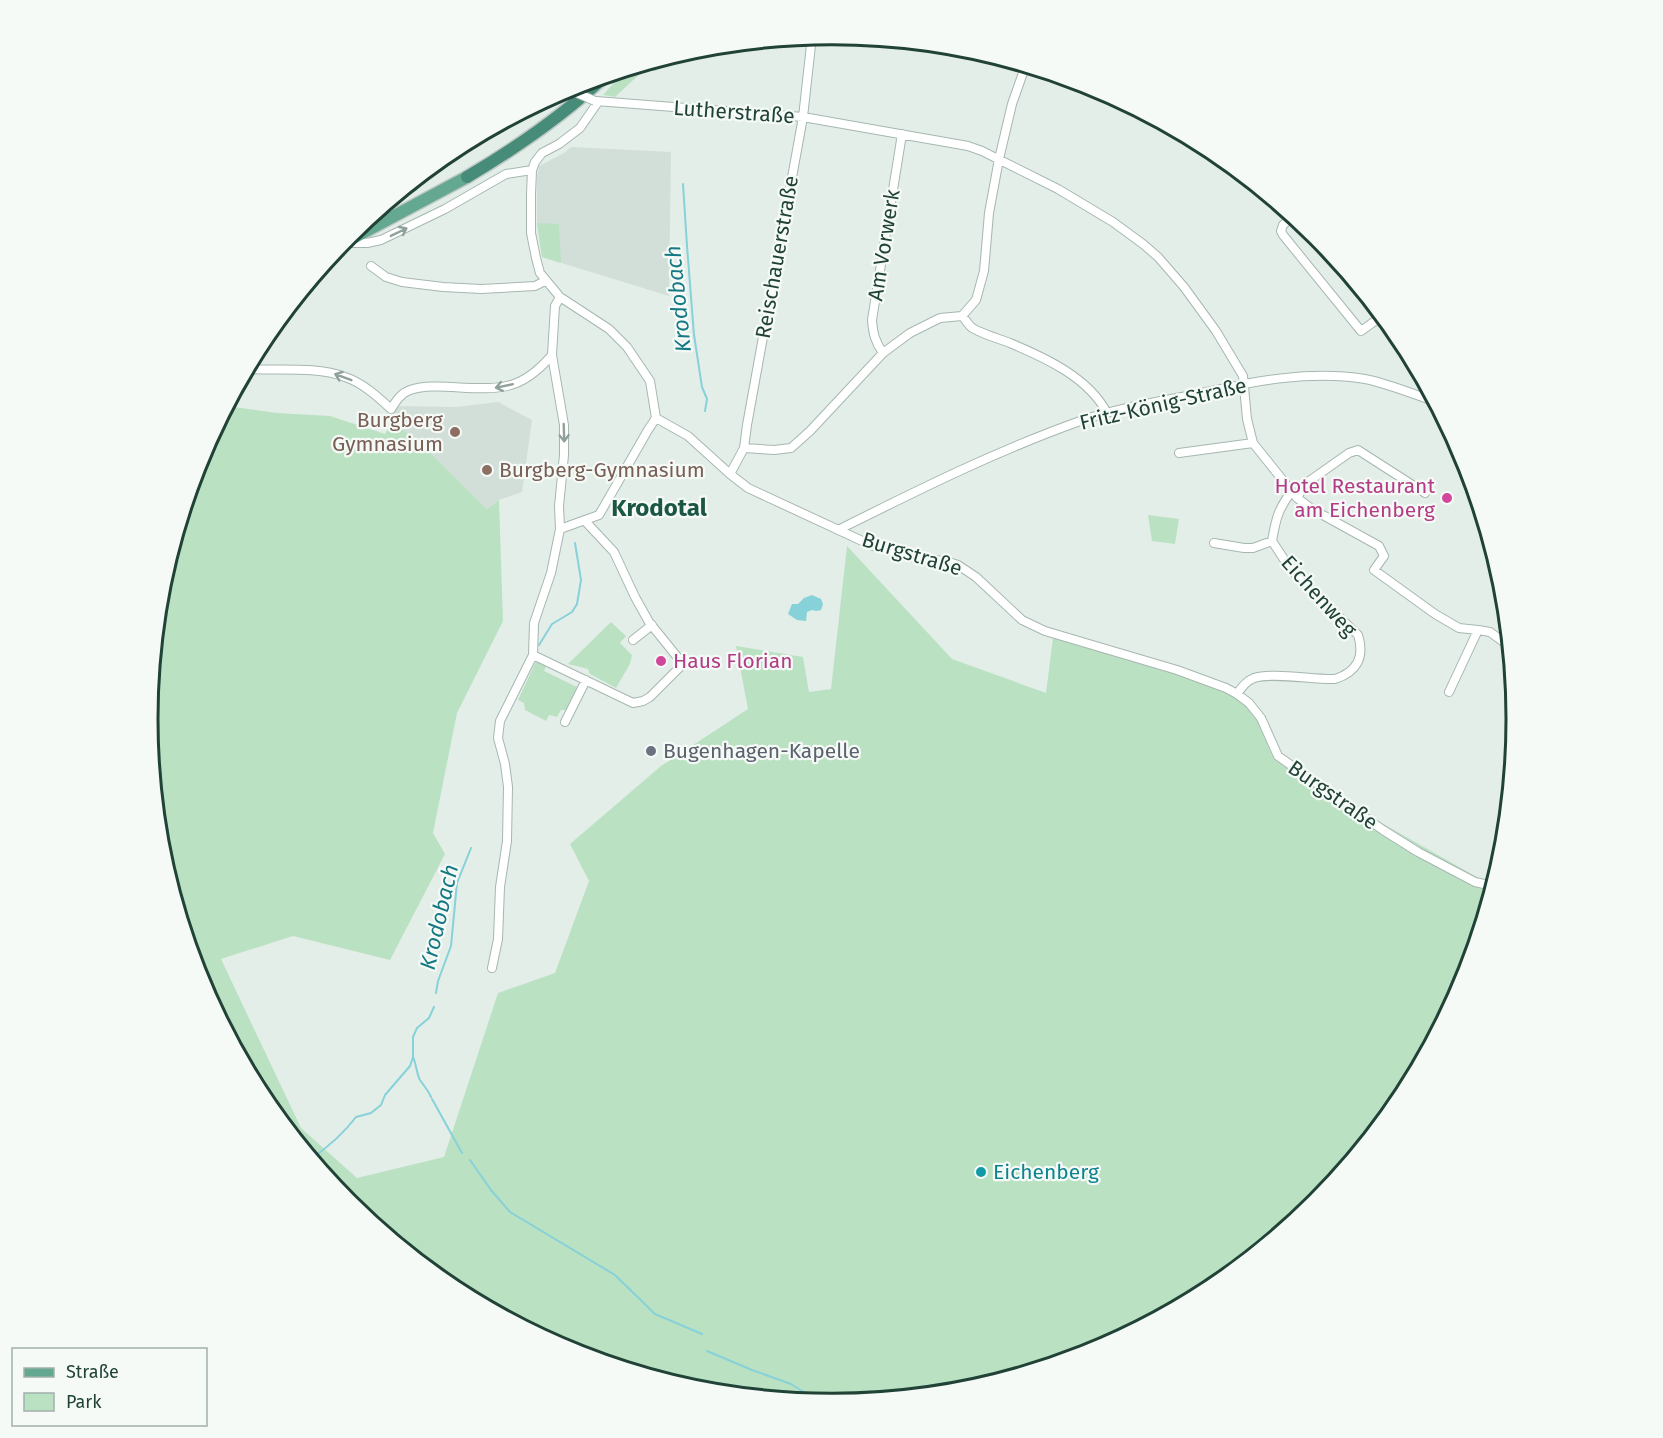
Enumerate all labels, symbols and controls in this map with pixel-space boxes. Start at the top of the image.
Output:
street label: Lutherstraße [672,95,796,129]
street label: Reischauerstraße [750,174,804,340]
street label: Am Vorwerk [862,187,906,303]
one-way arrow [390,226,407,238]
water label: Krodobach [659,244,697,354]
one-way arrow [334,371,353,382]
street label: Fritz-König-Straße [1077,372,1249,436]
one-way arrow [495,381,515,392]
place label: Burgberg Gymnasium [332,407,443,457]
one-way arrow [558,423,570,443]
marker: Burgberg Gymnasium [448,425,462,439]
place label: Burgberg-Gymnasium [499,457,705,483]
marker: Burgberg-Gymnasium [480,463,494,477]
place label: Hotel Restaurant am Eichenberg [1275,473,1435,523]
marker: Hotel Restaurant am Eichenberg [1440,491,1454,505]
district label: Krodotal [611,494,708,522]
street label: Burgstraße [859,526,965,582]
street label: Eichenweg [1276,550,1362,642]
place label: Haus Florian [673,648,792,674]
marker: Haus Florian [654,654,668,668]
place label: Bugenhagen-Kapelle [663,738,860,764]
marker: Bugenhagen-Kapelle [644,744,658,758]
street label: Burgstraße [1283,755,1383,835]
water label: Krodobach [414,862,464,972]
place label: Eichenberg [993,1159,1099,1185]
marker: Eichenberg [974,1165,988,1179]
legend [12,1348,207,1426]
text: Straße [66,1361,119,1383]
text: Park [66,1391,102,1413]

